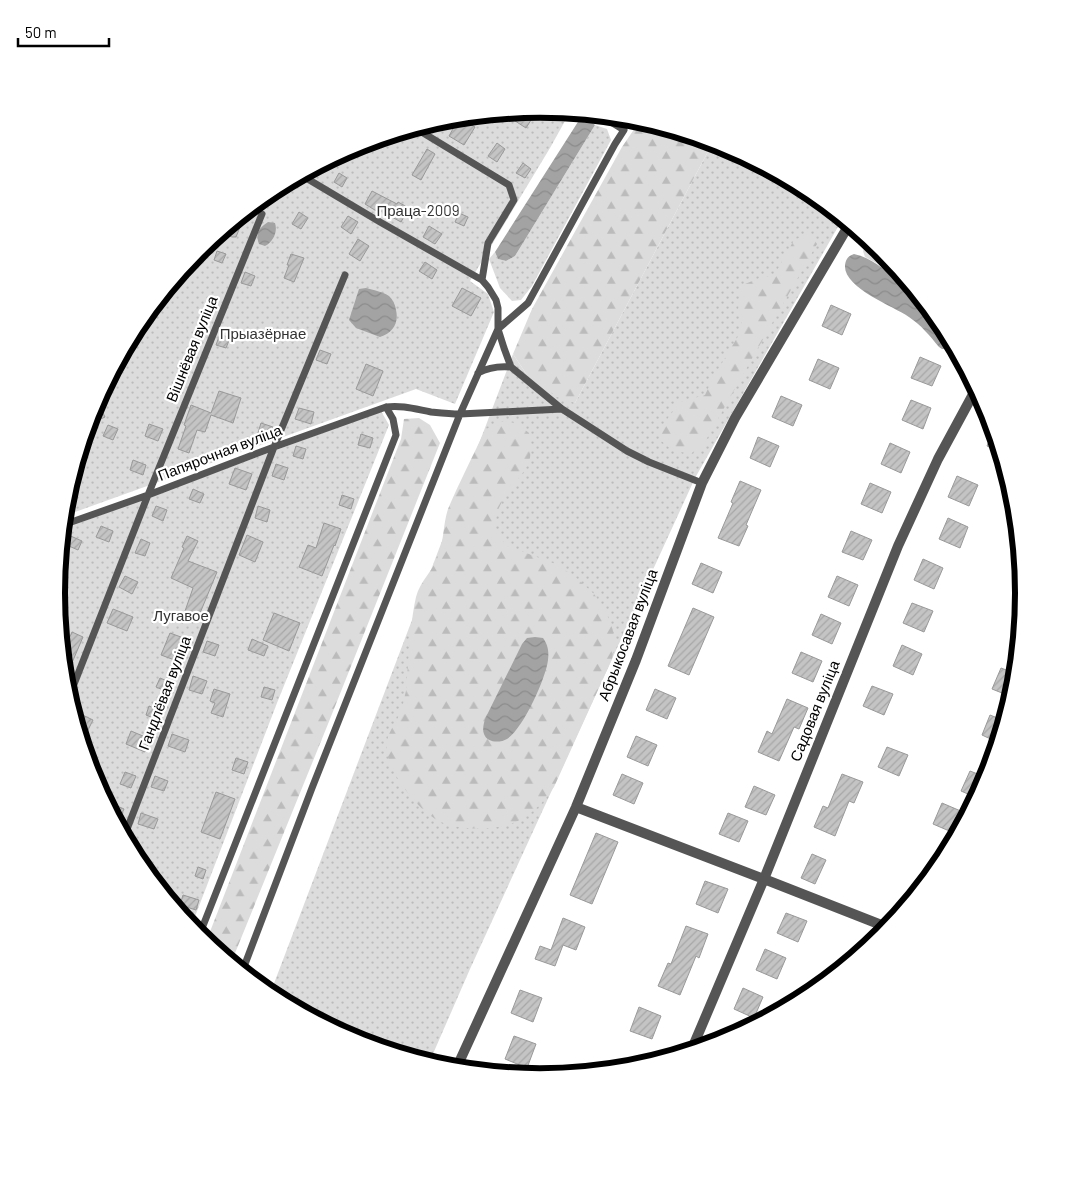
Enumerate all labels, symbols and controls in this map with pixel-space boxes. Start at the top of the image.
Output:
scale bar [18,15,109,47]
text: 50 m [25,23,57,41]
park label: Праца-2009 [376,201,460,219]
street label: Вішнёвая вуліца [162,292,221,404]
park label: Прыазёрнае [220,324,306,342]
street label: Папярочная вуліца [155,420,285,484]
street label: Абрыкосавая вуліца [594,566,661,703]
park label: Лугавое [153,606,209,624]
street label: Гандлёвая вуліца [134,632,194,752]
street label: Садовая вуліца [786,657,843,764]

